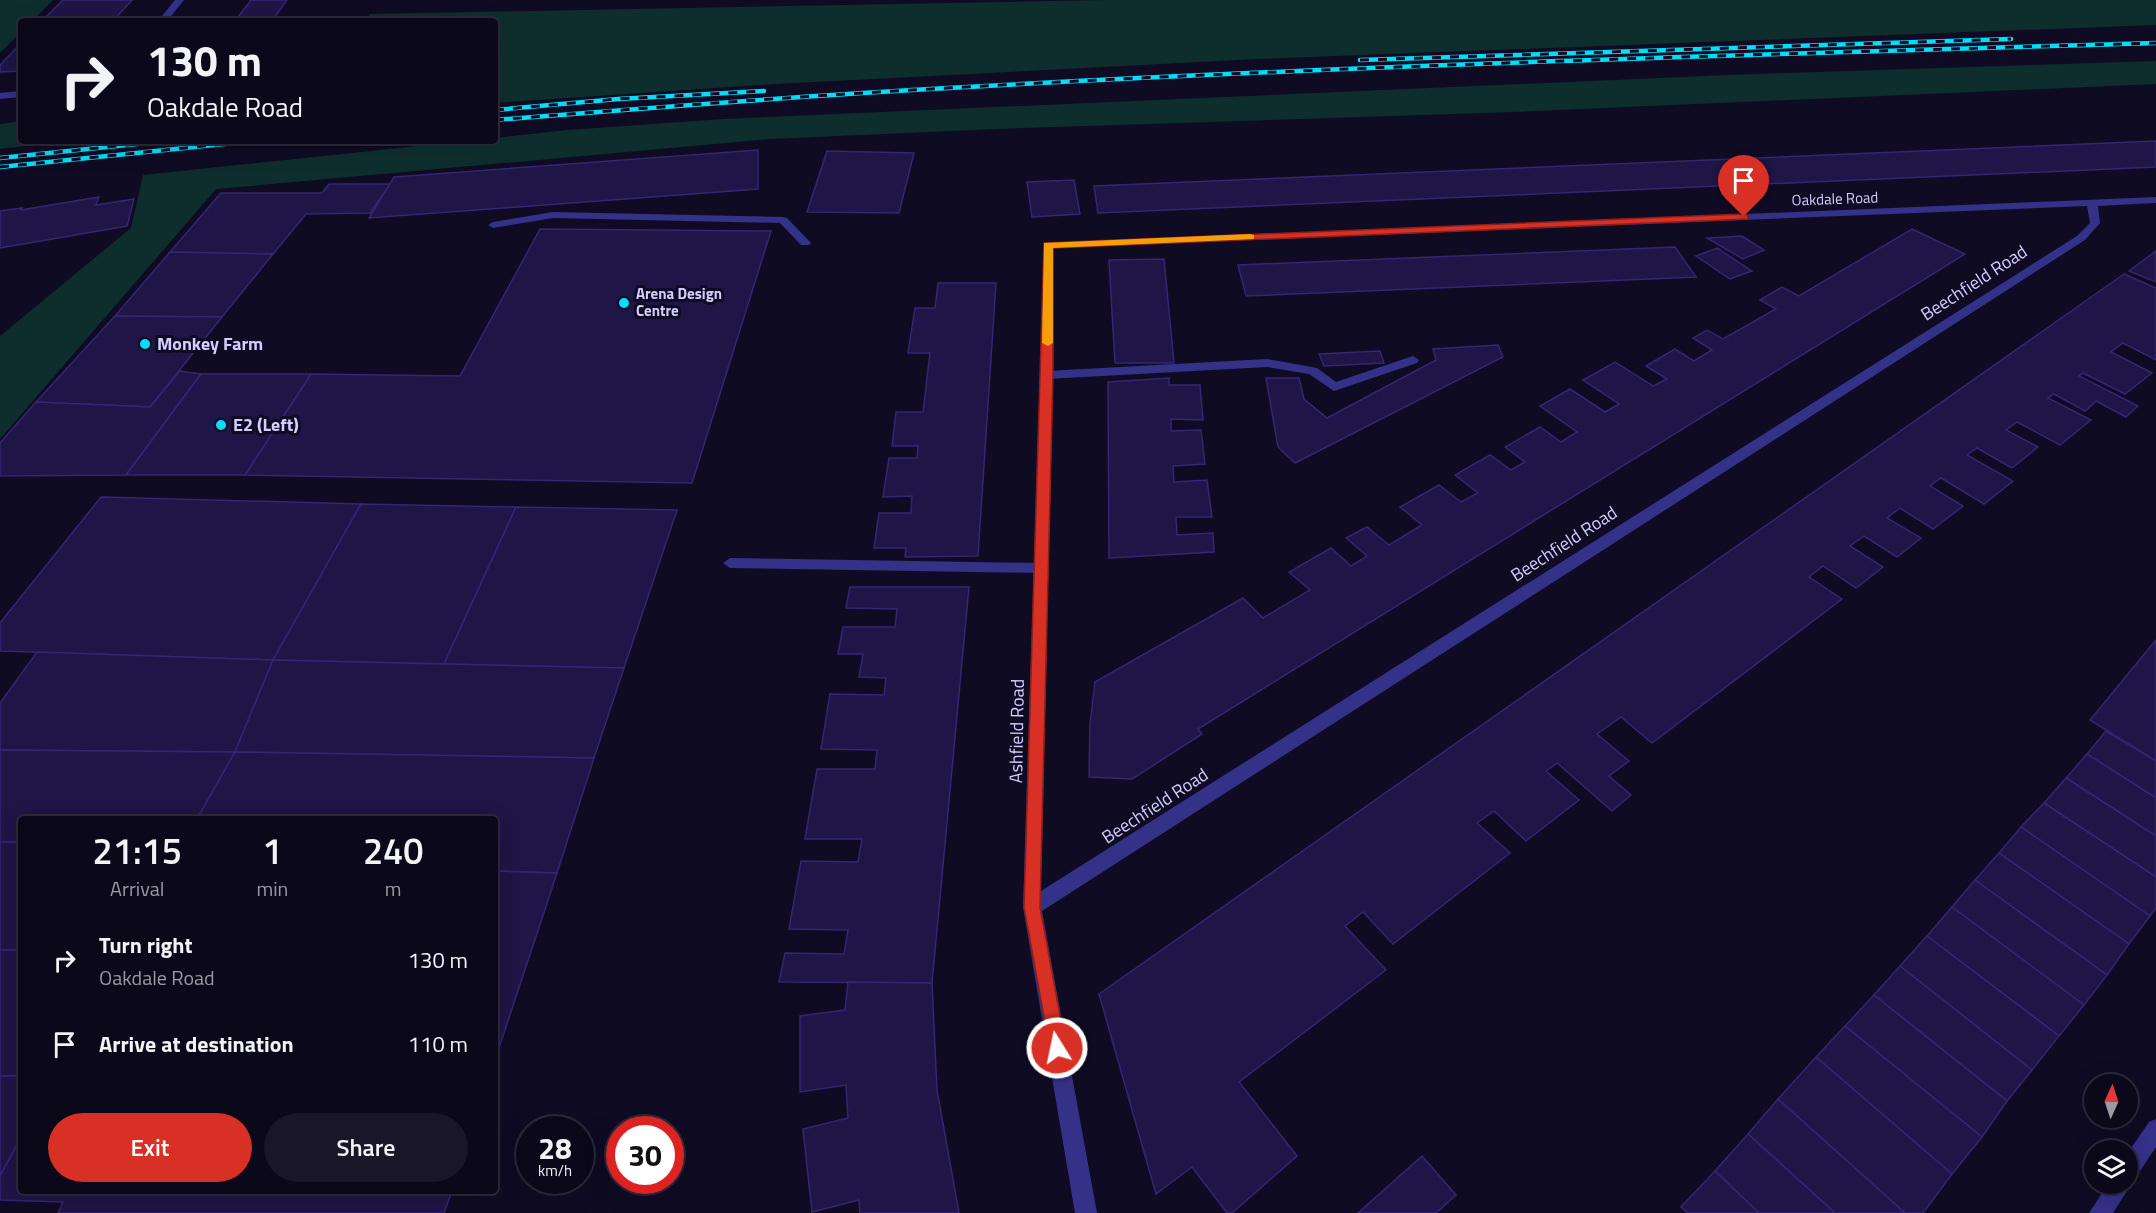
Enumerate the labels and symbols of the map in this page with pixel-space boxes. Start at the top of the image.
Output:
pin [1718,155,1769,217]
street label: Oakdale Road [1791,185,1879,212]
street label: Beechfield Road [1915,238,2032,327]
place label: Arena Design Centre [636,282,722,322]
marker: Arena Design Centre [617,296,631,310]
place label: Monkey Farm [157,330,263,357]
marker: Monkey Farm [138,337,152,351]
place label: E2 (Left) [233,411,299,438]
marker: E2 (Left) [214,418,228,432]
street label: Beechfield Road [1505,499,1622,588]
street label: Ashfield Road [1002,679,1031,783]
street label: Beechfield Road [1096,761,1213,850]
position arrow [1025,1016,1089,1080]
north arrow [2084,1074,2138,1128]
speed limit sign: 30 [606,1116,684,1194]

